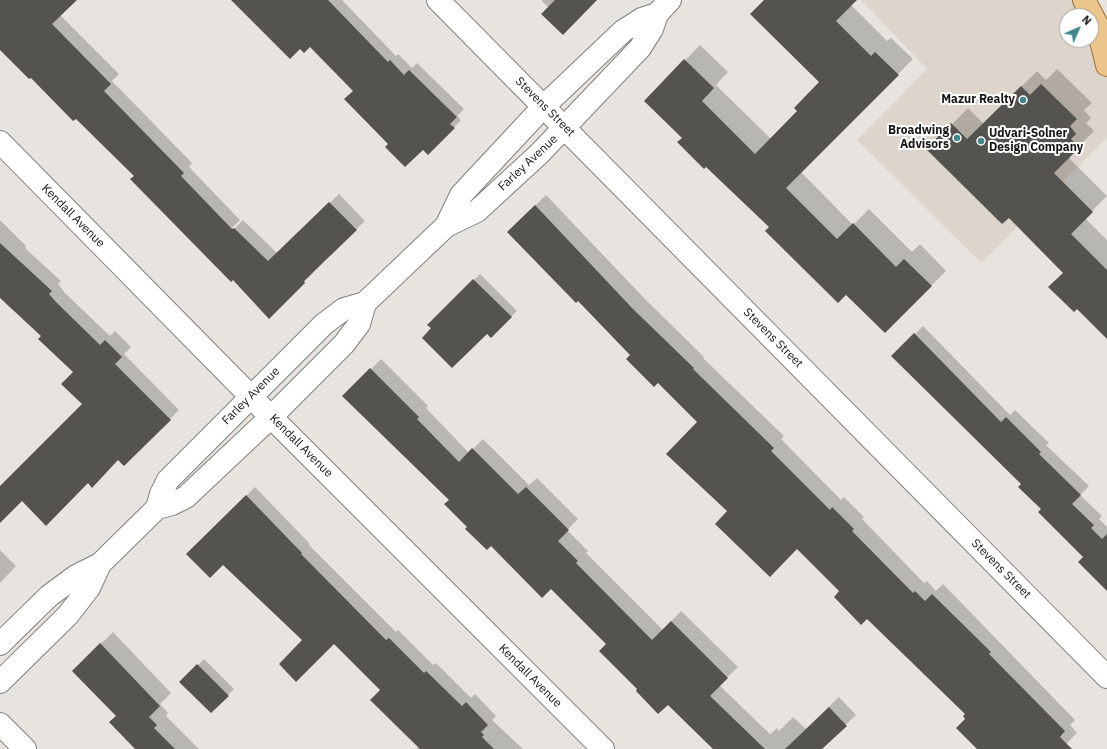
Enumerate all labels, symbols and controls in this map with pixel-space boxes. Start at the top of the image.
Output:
north arrow [1059,8,1099,48]
text: N [1079,12,1095,28]
street label: Stevens Street [512,74,578,140]
place label: Mazur Realty [941,93,1015,107]
marker: Mazur Realty [1018,95,1028,105]
place label: Broadwing Advisors [888,124,949,152]
place label: Udvari-Solner Design Company [989,127,1083,155]
street label: Farley Avenue [495,132,561,194]
marker: Broadwing Advisors [952,133,962,143]
marker: Udvari-Solner Design Company [976,136,986,146]
street label: Kendall Avenue [38,181,108,251]
street label: Stevens Street [740,305,806,371]
street label: Farley Avenue [219,364,283,428]
street label: Kendall Avenue [266,411,336,481]
street label: Stevens Street [968,536,1034,602]
street label: Kendall Avenue [495,641,565,711]

